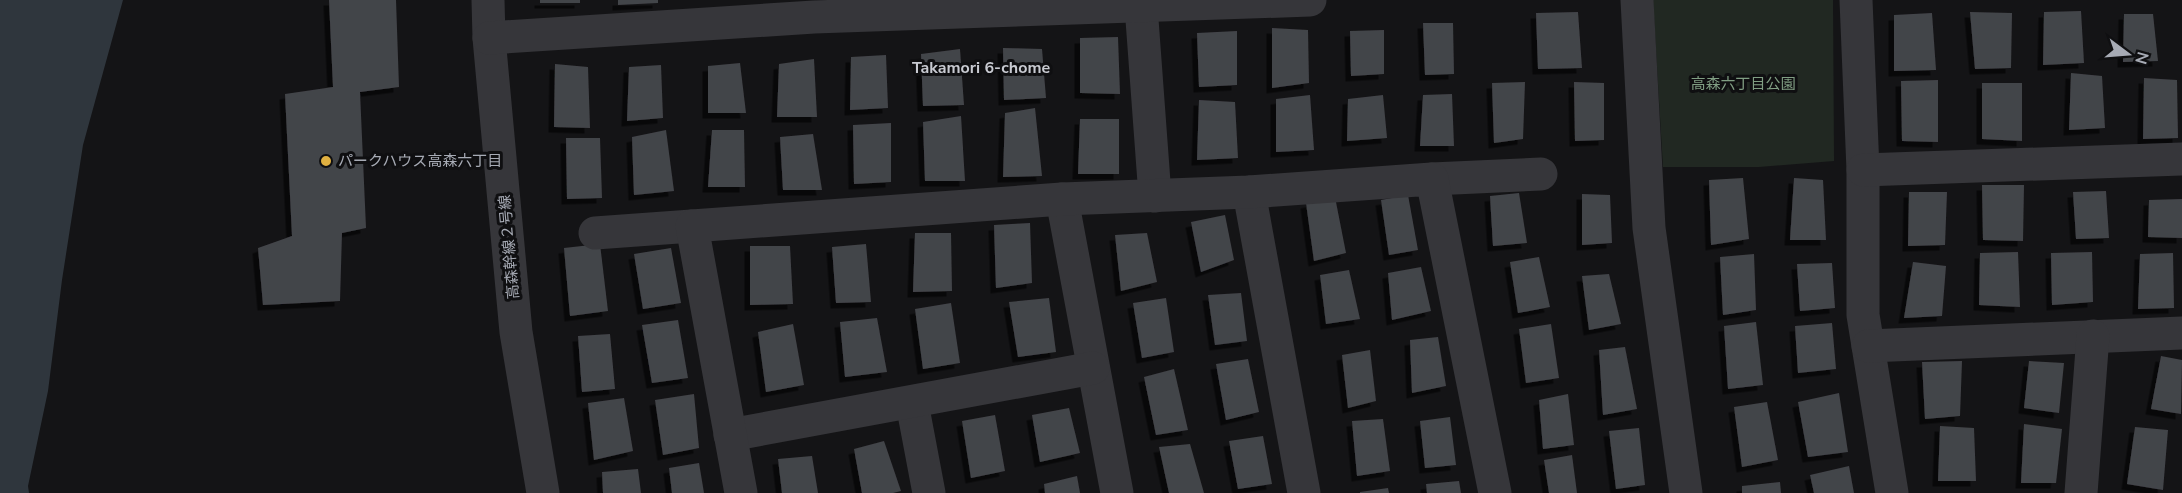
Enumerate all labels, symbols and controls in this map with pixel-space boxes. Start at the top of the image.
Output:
north arrow [2098,24,2158,84]
text: N [2129,49,2154,67]
district label: Takamori 6-chome [912,57,1050,79]
park label: 高森六丁目公園 [1690,74,1796,94]
place label: パークハウス高森六丁目 [338,151,502,171]
marker: パークハウス高森六丁目 [319,154,333,168]
street label: 高森幹線２号線 [494,194,524,300]

